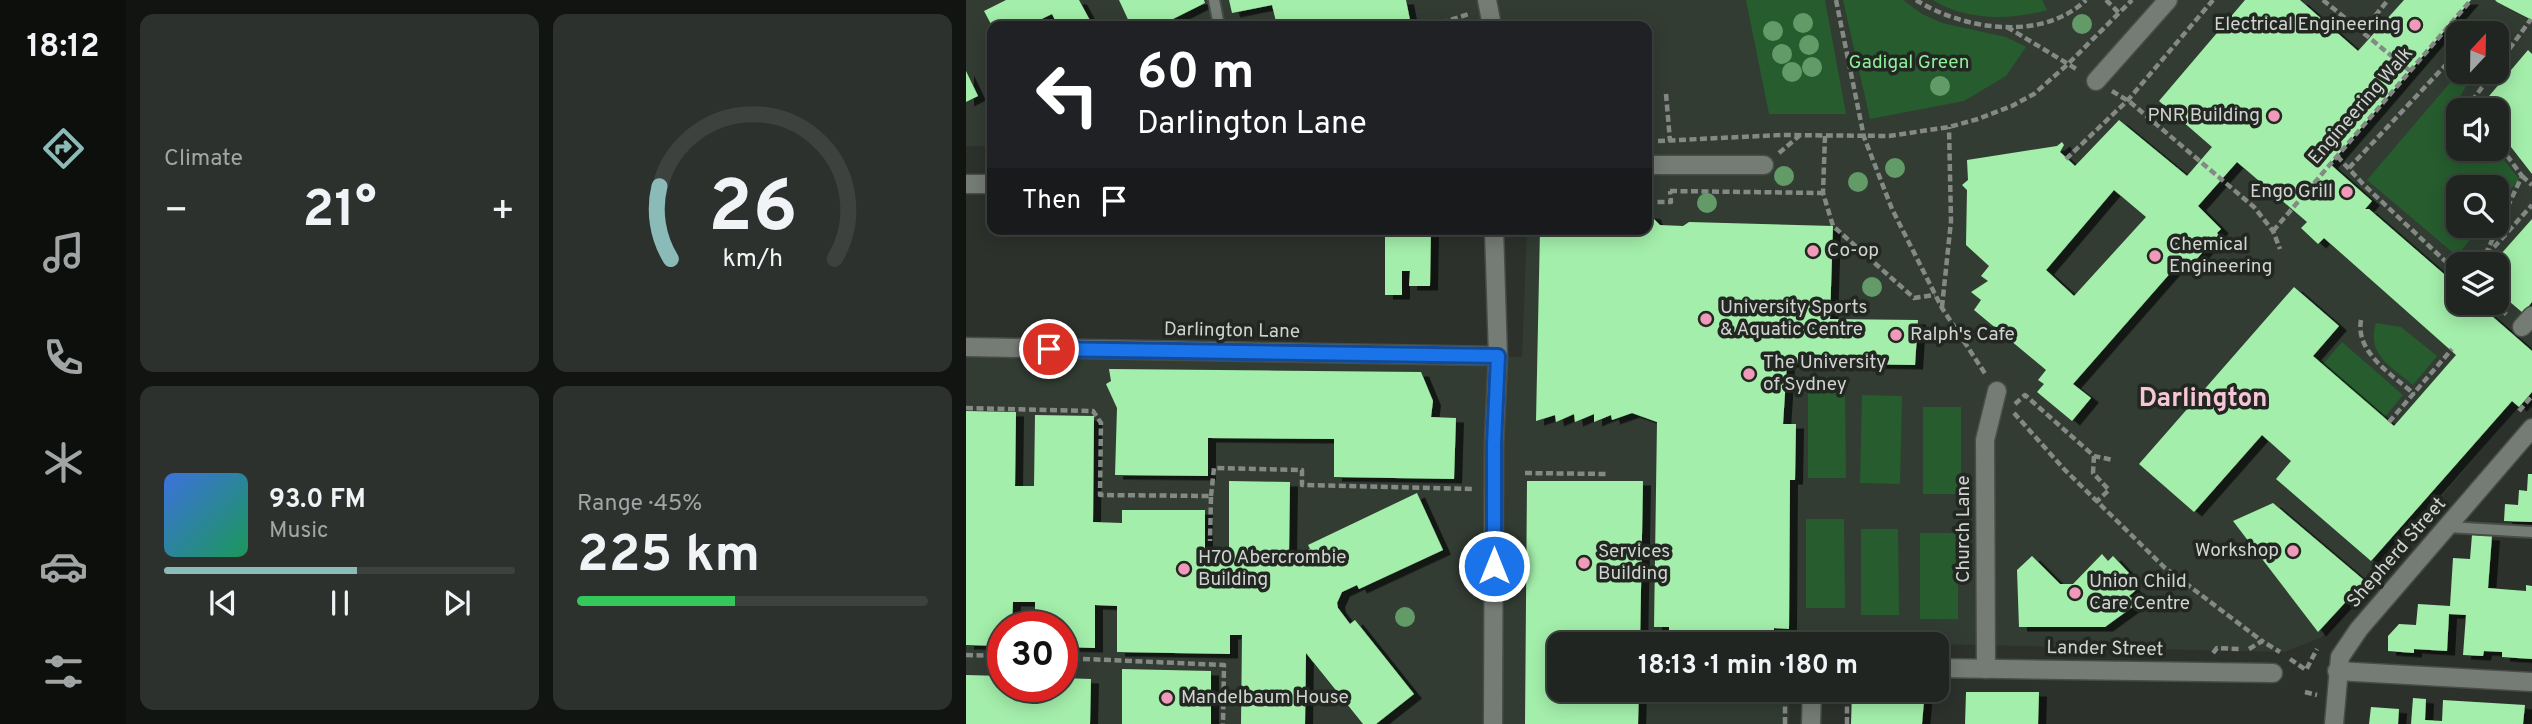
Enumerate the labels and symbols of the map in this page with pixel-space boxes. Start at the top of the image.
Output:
place label: Electrical Engineering [2214,13,2401,37]
marker: Electrical Engineering [2407,17,2423,33]
north arrow [2446,21,2510,84]
street label: Engineering Walk [2303,42,2419,170]
park label: Gadigal Green [1849,51,1969,75]
place label: PNR Building [2147,104,2260,128]
marker: PNR Building [2266,108,2282,124]
place label: Engo Grill [2250,180,2333,204]
marker: Engo Grill [2339,184,2355,200]
place label: Chemical Engineering [2169,233,2273,279]
place label: Co-op [1827,239,1879,263]
marker: Co-op [1805,243,1821,259]
marker: Chemical Engineering [2147,248,2163,264]
place label: University Sports & Aquatic Centre [1720,296,1867,342]
marker: University Sports & Aquatic Centre [1698,311,1714,327]
street label: Darlington Lane [1164,318,1300,344]
pin [1019,319,1079,379]
place label: Ralph's Cafe [1910,323,2015,347]
marker: Ralph's Cafe [1888,327,1904,343]
place label: The University of Sydney [1763,351,1886,397]
marker: The University of Sydney [1741,366,1757,382]
district label: Darlington [2139,383,2267,416]
street label: Church Lane [1952,475,1976,583]
street label: Shepherd Street [2342,493,2452,613]
position arrow [1457,529,1531,603]
place label: Workshop [2195,539,2279,563]
place label: Services Building [1598,540,1670,586]
marker: Workshop [2285,543,2301,559]
place label: H70 Abercrombie Building [1198,546,1346,592]
marker: Services Building [1576,555,1592,571]
marker: H70 Abercrombie Building [1176,561,1192,577]
place label: Union Child Care Centre [2089,570,2190,616]
marker: Union Child Care Centre [2067,585,2083,601]
speed limit sign: 30 [987,611,1078,702]
street label: Lander Street [2046,636,2164,662]
place label: Mandelbaum House [1181,686,1349,710]
marker: Mandelbaum House [1159,690,1175,706]

